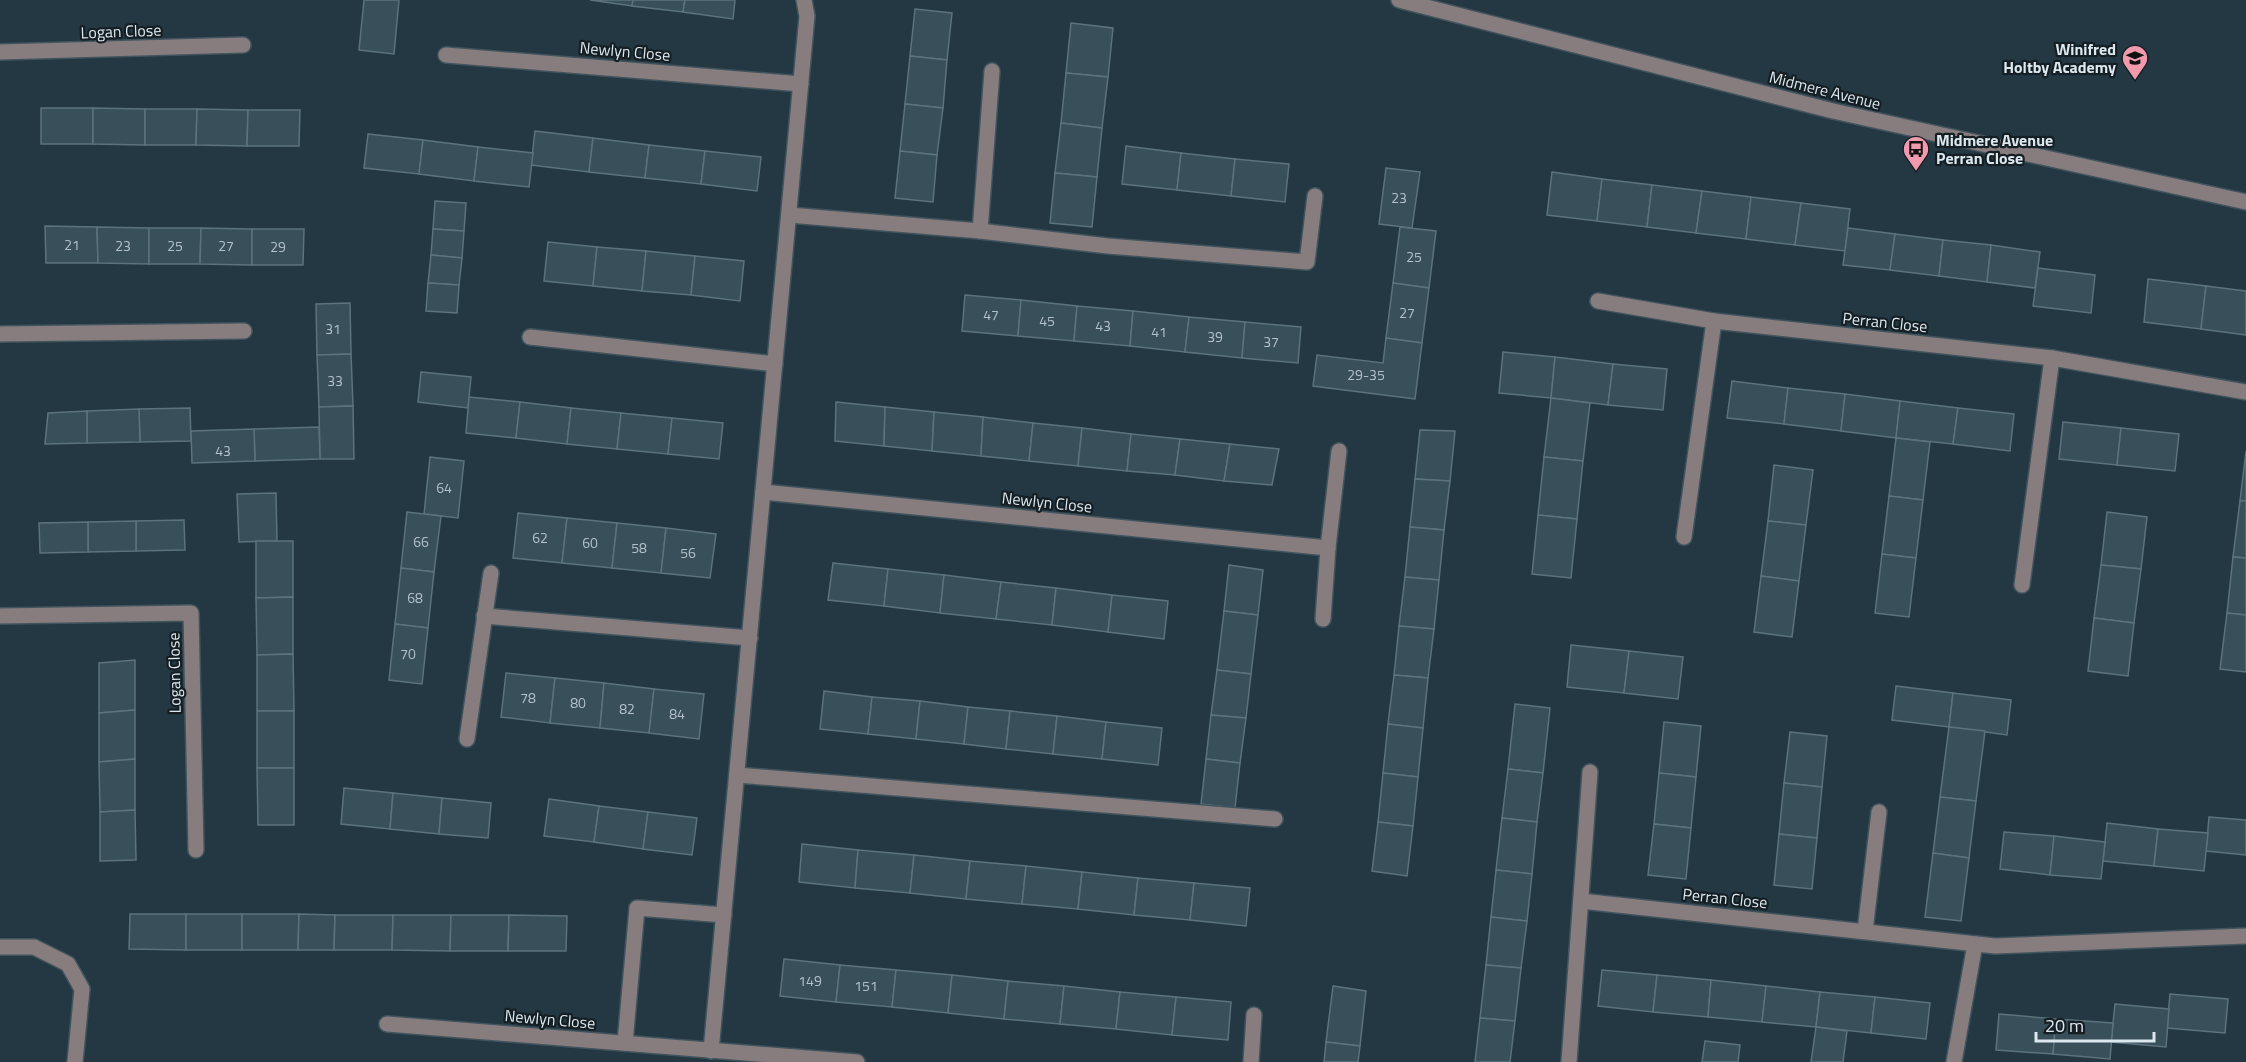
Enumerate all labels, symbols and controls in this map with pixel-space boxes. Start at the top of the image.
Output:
street label: Logan Close [80,18,162,44]
street label: Newlyn Close [579,35,671,67]
place label: Winifred Holtby Academy [2003,37,2116,79]
school or university icon: Winifred Holtby Academy [2120,43,2150,81]
street label: Midmere Avenue [1767,65,1883,115]
place label: Midmere Avenue Perran Close [1936,128,2053,170]
bus stop icon: Midmere Avenue Perran Close [1901,134,1931,172]
house number: 23 [1391,187,1407,208]
house number: 21 [64,234,80,255]
house number: 23 [115,235,131,256]
house number: 25 [167,235,183,256]
house number: 27 [218,235,234,256]
house number: 29 [270,236,286,257]
house number: 25 [1406,246,1422,267]
house number: 27 [1399,302,1415,323]
house number: 47 [983,304,999,325]
street label: Perran Close [1841,306,1929,338]
house number: 45 [1039,310,1055,331]
house number: 43 [1095,315,1111,336]
house number: 31 [325,318,341,339]
house number: 41 [1151,321,1167,342]
house number: 39 [1207,326,1223,347]
house number: 37 [1263,331,1279,352]
house number: 29-35 [1347,364,1385,385]
house number: 33 [327,370,343,391]
house number: 43 [215,440,231,461]
house number: 64 [436,477,452,498]
street label: Newlyn Close [1001,485,1093,519]
house number: 62 [532,527,548,548]
house number: 66 [413,531,429,552]
house number: 60 [582,532,598,553]
house number: 58 [631,537,647,558]
house number: 56 [680,542,696,563]
house number: 68 [407,587,423,608]
street label: Logan Close [161,632,187,714]
house number: 70 [400,643,416,664]
house number: 78 [520,687,536,708]
house number: 80 [570,692,586,713]
house number: 82 [619,698,635,719]
house number: 84 [669,703,685,724]
street label: Perran Close [1681,882,1769,914]
house number: 149 [798,970,822,991]
house number: 151 [854,975,878,996]
street label: Newlyn Close [504,1003,596,1035]
scale bar [2036,1005,2154,1043]
text: 20 m [2045,1012,2084,1039]

